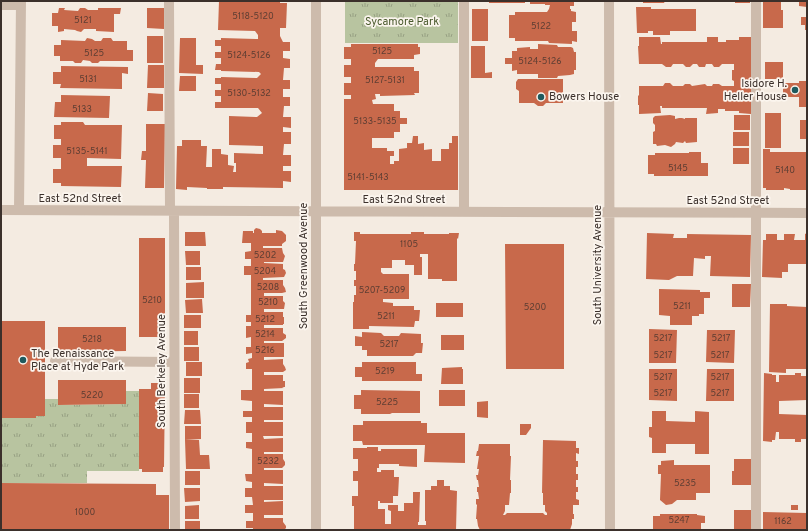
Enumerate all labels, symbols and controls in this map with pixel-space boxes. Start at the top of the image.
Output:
house number: 5118-5120 [232,11,274,22]
house number: 5121 [74,15,92,26]
park label: Sycamore Park [365,15,439,29]
house number: 5122 [531,21,551,32]
house number: 5125 [372,46,392,57]
house number: 5125 [84,48,104,59]
house number: 5124-5126 [227,50,271,61]
house number: 5124-5126 [518,56,562,67]
house number: 5131 [79,74,97,85]
house number: 5127-5131 [365,75,405,86]
place label: Isidore H. Heller House [724,77,787,104]
marker: Isidore H. Heller House [790,85,800,95]
house number: 5130-5132 [227,88,271,99]
place label: Bowers House [549,90,619,104]
marker: Bowers House [536,92,546,102]
house number: 5133 [72,104,92,115]
house number: 5133-5135 [353,116,397,127]
house number: 5135-5141 [66,146,108,157]
house number: 5145 [668,163,688,174]
house number: 5140 [775,165,795,176]
house number: 5141-5143 [347,172,389,183]
street label: East 52nd Street [38,192,122,206]
street label: East 52nd Street [362,193,446,207]
street label: East 52nd Street [686,194,770,208]
street label: South Greenwood Avenue [297,203,311,329]
street label: South University Avenue [591,205,605,325]
house number: 1105 [400,239,418,250]
house number: 5202 [254,250,276,261]
house number: 5204 [254,266,277,277]
house number: 5208 [257,282,279,293]
house number: 5207-5209 [359,285,405,296]
house number: 5210 [142,295,162,306]
house number: 5210 [258,297,278,308]
house number: 5211 [673,301,691,312]
house number: 5200 [524,302,546,313]
house number: 5211 [377,311,395,322]
street label: South Berkeley Avenue [155,314,169,428]
house number: 5212 [255,314,275,325]
house number: 5214 [255,329,275,340]
house number: 5217 [653,333,673,344]
house number: 5217 [711,333,731,344]
house number: 5218 [82,334,102,345]
house number: 5217 [379,339,399,350]
house number: 5216 [255,345,275,356]
place label: The Renaissance Place at Hyde Park [31,347,124,374]
house number: 5217 [653,350,673,361]
house number: 5217 [710,350,730,361]
marker: The Renaissance Place at Hyde Park [18,355,28,365]
house number: 5219 [375,366,395,377]
house number: 5217 [653,372,673,383]
house number: 5217 [710,372,730,383]
house number: 5217 [653,388,673,399]
house number: 5217 [710,388,730,399]
house number: 5220 [81,390,103,401]
house number: 5225 [376,397,398,408]
house number: 5232 [257,456,279,467]
house number: 5235 [674,478,696,489]
house number: 1000 [75,507,95,518]
house number: 5247 [668,515,690,526]
house number: 1162 [774,516,792,527]

